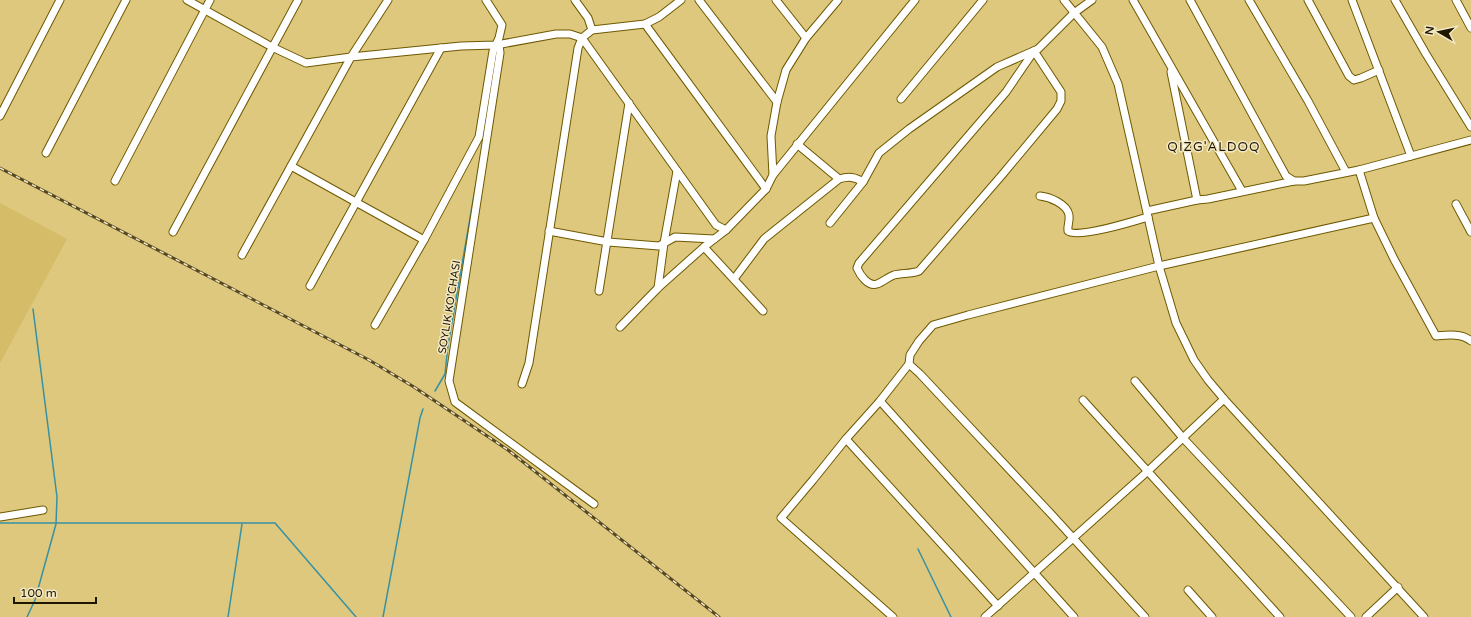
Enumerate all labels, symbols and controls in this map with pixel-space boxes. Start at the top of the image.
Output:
north arrow [1419,12,1459,52]
text: N [1423,25,1437,36]
district label: QIZG'ALDOQ [1167,139,1261,155]
street label: SOYLIK KO'CHASI [436,259,463,355]
scale bar [14,579,96,605]
text: 100 m [20,586,57,600]

